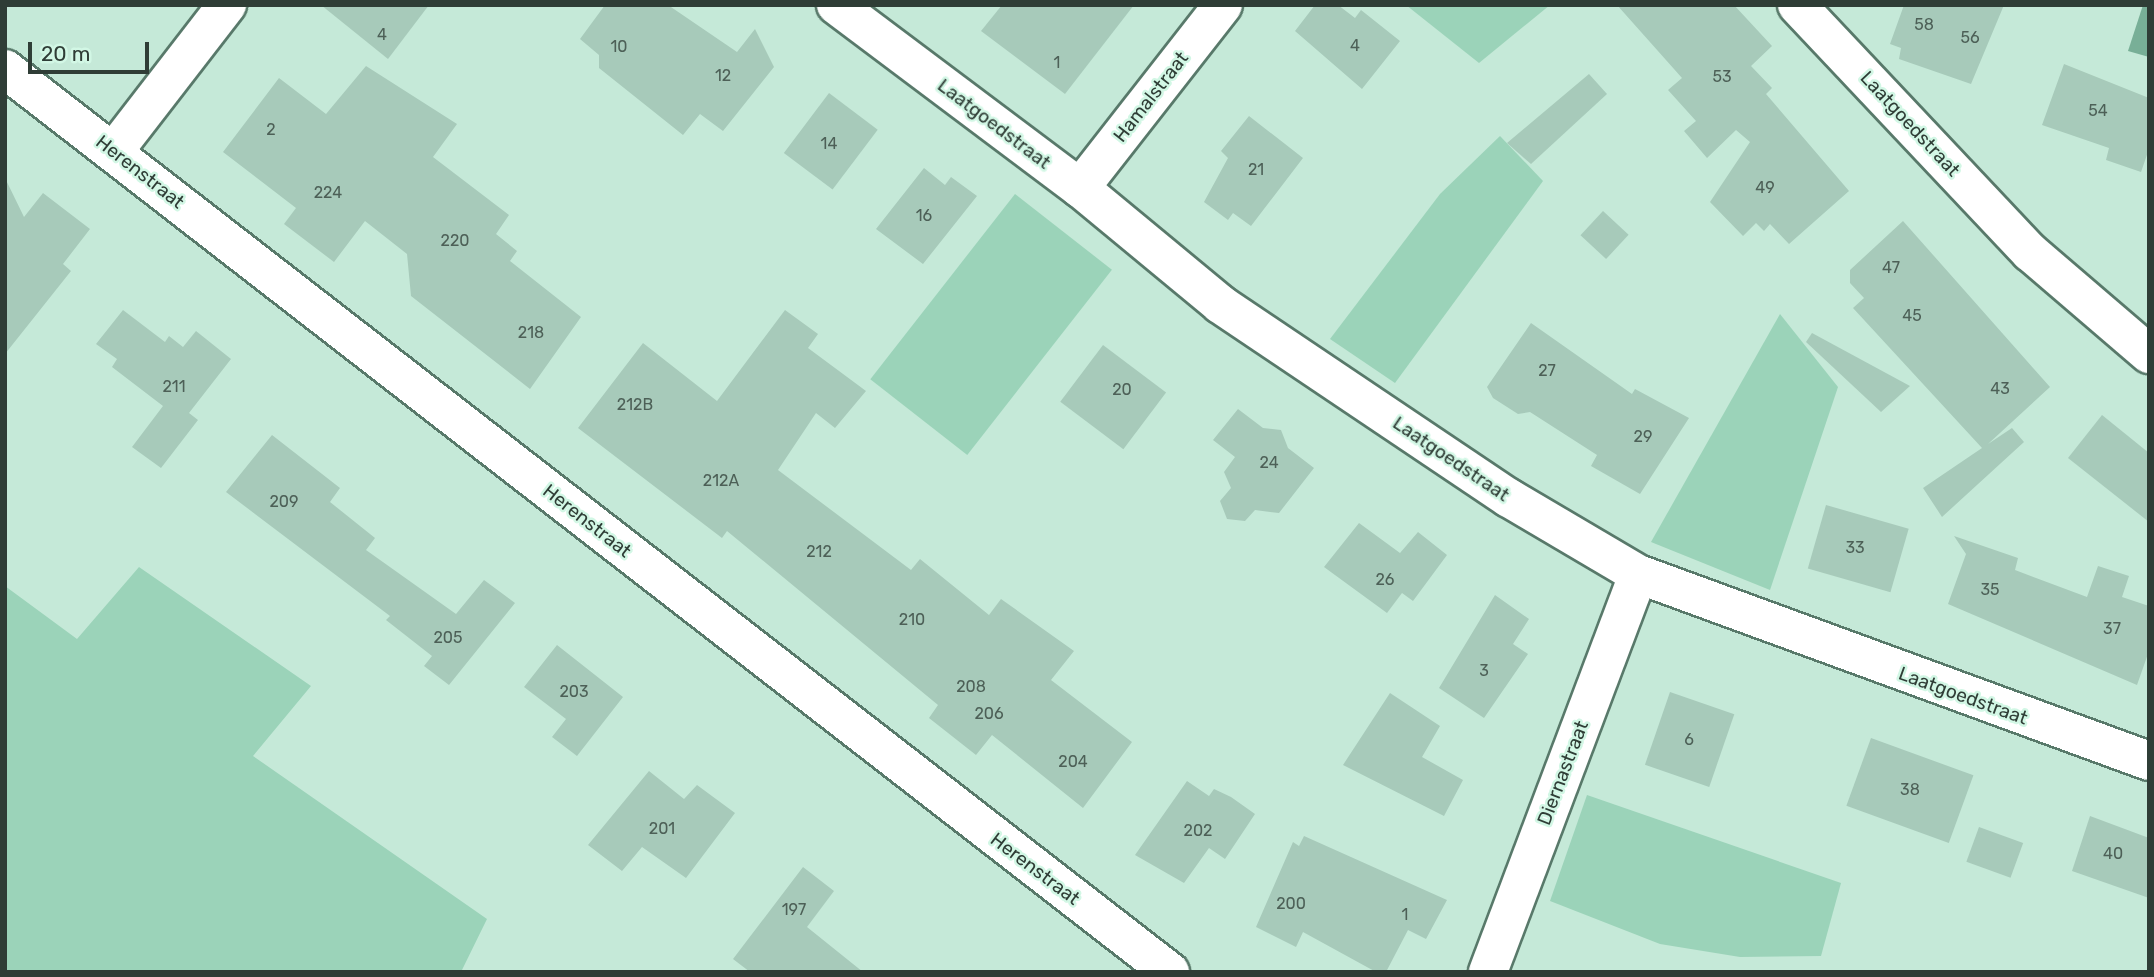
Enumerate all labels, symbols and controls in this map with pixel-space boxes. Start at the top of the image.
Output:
house number: 58 [1914,15,1934,35]
house number: 4 [377,25,387,45]
scale bar [32,28,152,72]
house number: 56 [1960,28,1980,48]
house number: 4 [1350,36,1360,56]
house number: 10 [610,37,628,57]
text: 20 m [41,41,90,66]
street label: Hamalstraat [1109,47,1193,147]
house number: 1 [1054,53,1060,73]
house number: 12 [715,66,731,86]
house number: 53 [1712,67,1732,87]
street label: Laatgoedstraat [1855,67,1965,181]
street label: Laatgoedstraat [933,74,1055,174]
house number: 54 [2088,101,2108,121]
house number: 2 [266,120,276,140]
street label: Herenstraat [91,130,189,214]
house number: 14 [821,134,837,154]
house number: 21 [1248,160,1264,180]
house number: 49 [1755,178,1775,198]
house number: 224 [314,183,342,203]
house number: 16 [916,206,932,226]
house number: 220 [441,231,469,251]
house number: 47 [1882,258,1900,278]
house number: 45 [1902,306,1922,326]
house number: 218 [518,323,544,343]
house number: 27 [1538,361,1556,381]
house number: 211 [162,377,186,397]
house number: 43 [1990,379,2010,399]
house number: 20 [1112,380,1132,400]
house number: 212B [617,395,653,415]
street label: Laatgoedstraat [1388,412,1514,506]
house number: 29 [1634,427,1652,447]
house number: 24 [1259,453,1279,473]
house number: 212A [703,471,739,491]
street label: Herenstraat [538,479,636,563]
house number: 209 [269,492,299,512]
house number: 33 [1845,538,1865,558]
house number: 212 [806,542,832,562]
house number: 26 [1375,570,1395,590]
house number: 35 [1980,580,2000,600]
house number: 210 [899,610,925,630]
house number: 37 [2103,619,2121,639]
house number: 205 [433,628,463,648]
house number: 3 [1479,661,1489,681]
street label: Laatgoedstraat [1895,662,2031,730]
house number: 208 [956,677,986,697]
house number: 203 [559,682,589,702]
house number: 206 [974,704,1004,724]
street label: Diernastraat [1533,718,1593,828]
house number: 6 [1684,730,1694,750]
house number: 204 [1058,752,1088,772]
house number: 38 [1900,780,1920,800]
house number: 201 [649,819,675,839]
house number: 202 [1184,821,1212,841]
street label: Herenstraat [986,828,1084,910]
house number: 40 [2103,844,2123,864]
house number: 200 [1276,894,1306,914]
house number: 197 [782,900,806,920]
house number: 1 [1402,905,1408,925]

